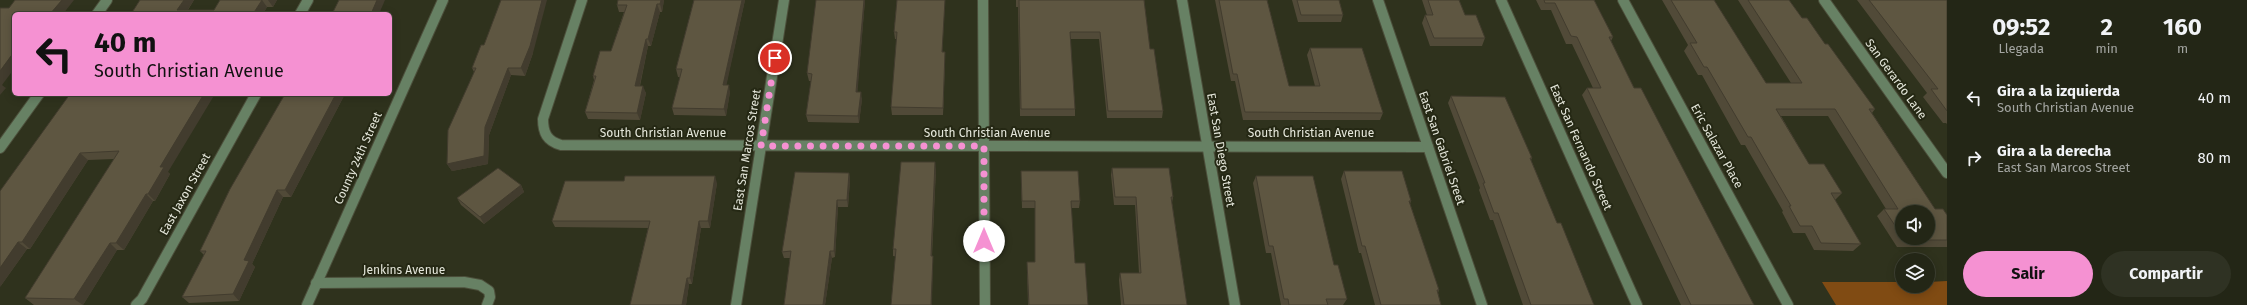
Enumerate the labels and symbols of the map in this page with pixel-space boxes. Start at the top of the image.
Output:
street label: San Gerardo Lane [1862,36,1930,122]
pin [758,41,792,75]
street label: East San Fernando Street [1547,82,1615,213]
street label: East San Marcos Street [730,87,764,212]
street label: East San Gabriel Sreet [1416,89,1468,208]
street label: East San Diego Street [1204,92,1238,209]
street label: Eric Salazar Place [1688,101,1746,191]
street label: County 24th Street [331,109,385,207]
street label: South Christian Avenue [600,126,726,140]
street label: South Christian Avenue [924,126,1050,140]
street label: South Christian Avenue [1248,126,1374,140]
street label: East Jaxon Street [157,150,214,237]
position arrow [963,220,1005,262]
street label: Jenkins Avenue [363,263,445,277]

